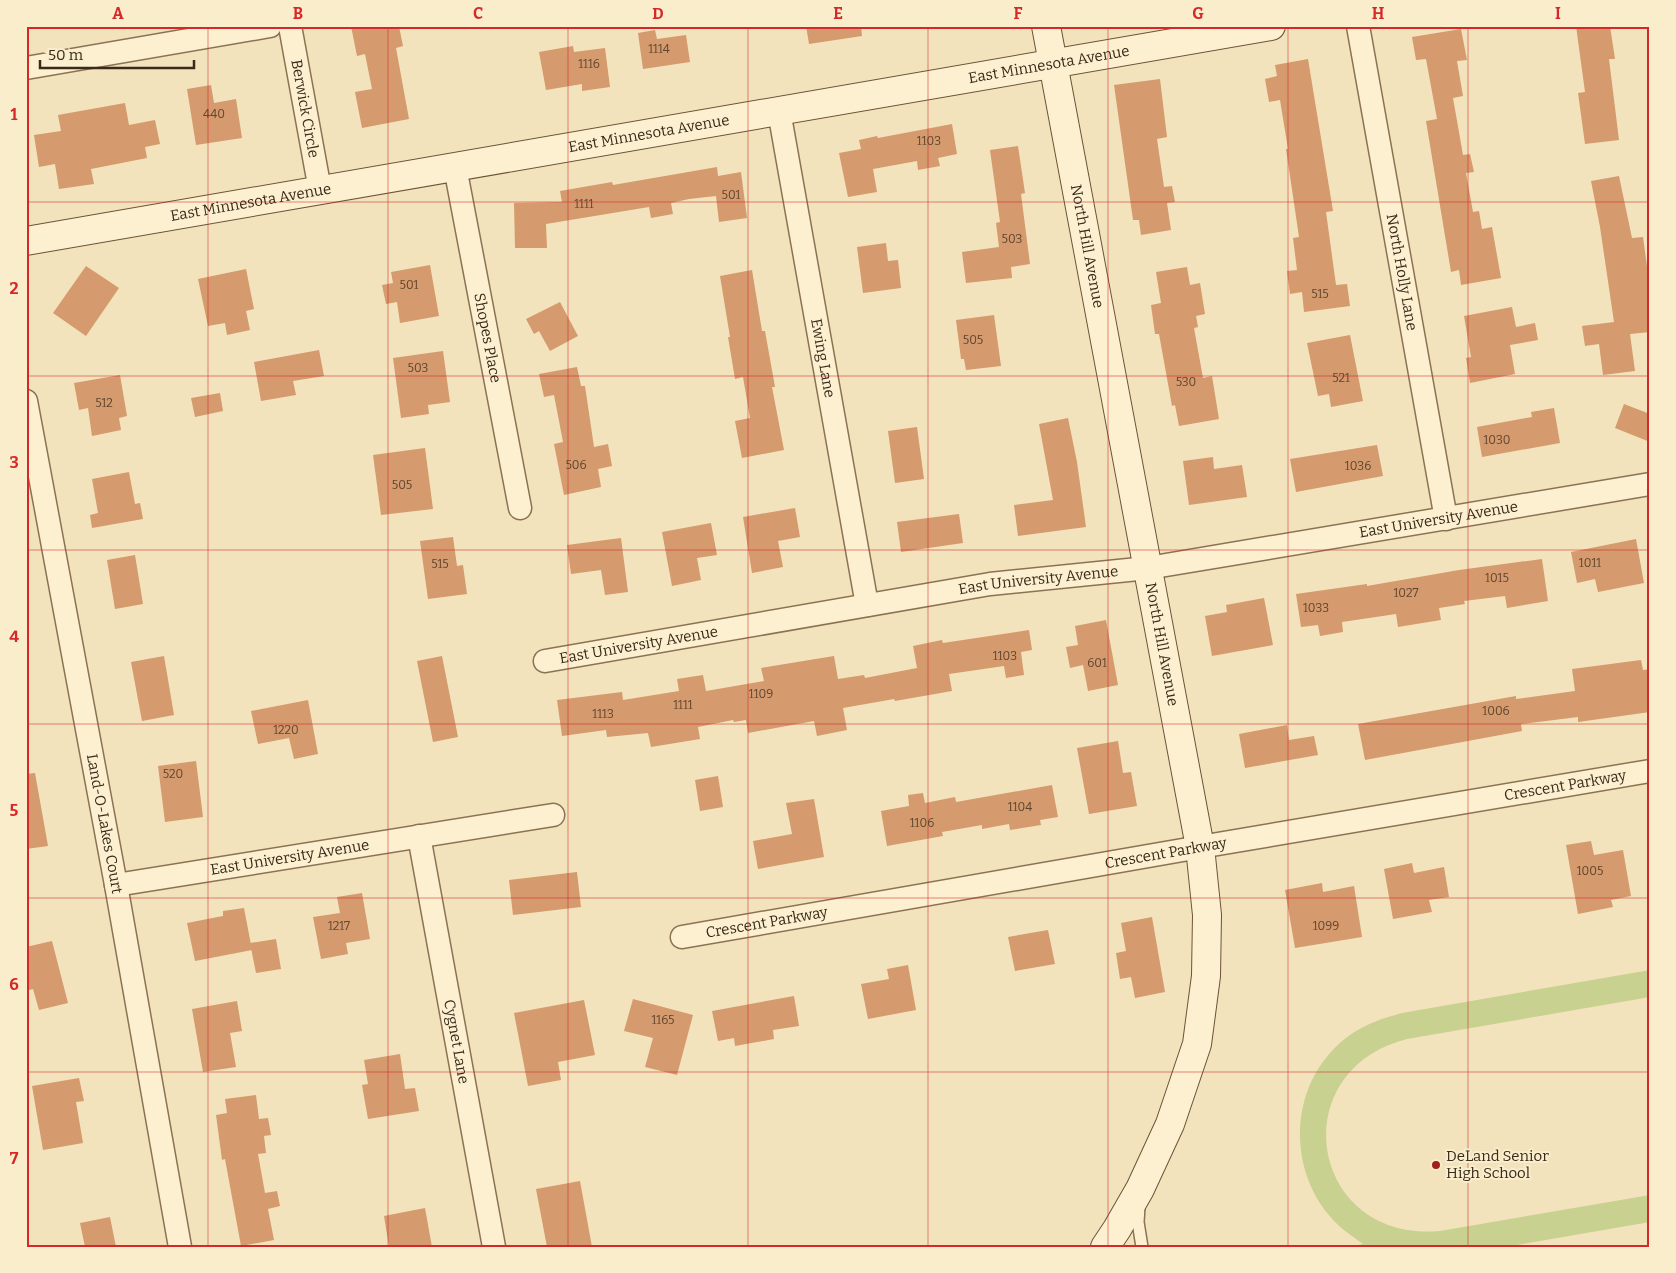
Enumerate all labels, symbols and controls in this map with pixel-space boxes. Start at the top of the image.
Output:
text: A [112,4,124,23]
text: B [293,4,303,23]
text: C [473,4,483,23]
text: D [652,4,664,23]
text: E [833,4,843,23]
text: F [1014,4,1023,23]
text: G [1192,4,1204,23]
text: H [1372,4,1385,23]
text: I [1555,4,1561,23]
scale bar [40,38,194,70]
house number: 1114 [648,42,670,56]
street label: East Minnesota Avenue [967,42,1131,87]
text: 50 m [48,46,84,64]
house number: 1116 [578,57,600,71]
street label: Berwick Circle [287,58,323,159]
text: 1 [11,105,18,124]
house number: 440 [203,107,225,121]
street label: East Minnesota Avenue [567,111,731,156]
house number: 1103 [917,134,941,148]
street label: East Minnesota Avenue [169,179,333,225]
street label: North Hill Avenue [1067,183,1108,309]
house number: 501 [722,188,741,202]
house number: 1111 [574,197,594,211]
street label: North Holly Lane [1383,212,1421,332]
house number: 503 [1002,232,1023,246]
house number: 501 [400,278,419,292]
text: 2 [9,279,19,298]
house number: 515 [1311,287,1329,301]
street label: Shopes Place [470,291,505,384]
street label: Ewing Lane [807,317,839,399]
house number: 505 [963,333,983,347]
house number: 503 [408,361,429,375]
house number: 521 [1332,371,1350,385]
house number: 530 [1176,375,1196,389]
house number: 512 [95,396,113,410]
house number: 1030 [1483,433,1511,447]
text: 3 [9,453,19,472]
house number: 506 [565,458,587,472]
house number: 1036 [1345,459,1371,473]
house number: 505 [392,478,412,492]
street label: East University Avenue [1358,497,1519,542]
house number: 1011 [1579,556,1601,570]
house number: 515 [431,557,449,571]
street label: East University Avenue [957,562,1119,598]
house number: 1015 [1485,571,1509,585]
street label: North Hill Avenue [1142,581,1182,708]
house number: 1027 [1394,586,1419,600]
house number: 1033 [1303,601,1329,615]
street label: East University Avenue [558,622,719,667]
text: 4 [9,627,19,646]
house number: 1103 [993,649,1017,663]
house number: 601 [1087,656,1107,670]
house number: 1109 [749,687,773,701]
house number: 1111 [673,698,693,712]
house number: 1006 [1482,704,1510,718]
house number: 1113 [592,707,614,721]
house number: 1220 [273,723,299,737]
street label: Land-O-Lakes Court [83,752,126,896]
street label: Crescent Parkway [1503,766,1627,804]
house number: 520 [163,767,183,781]
house number: 1104 [1008,800,1032,814]
text: 5 [10,801,19,820]
house number: 1106 [910,816,934,830]
street label: Crescent Parkway [1103,834,1228,872]
street label: East University Avenue [209,836,371,879]
house number: 1005 [1577,864,1603,878]
street label: Crescent Parkway [704,903,829,942]
house number: 1217 [328,919,350,933]
house number: 1099 [1313,919,1339,933]
text: 6 [9,975,19,994]
street label: Cygnet Lane [440,998,473,1085]
house number: 1165 [652,1013,674,1027]
place label: DeLand Senior High School [1446,1147,1549,1182]
text: 7 [10,1149,19,1168]
marker: DeLand Senior High School [1430,1159,1442,1171]

